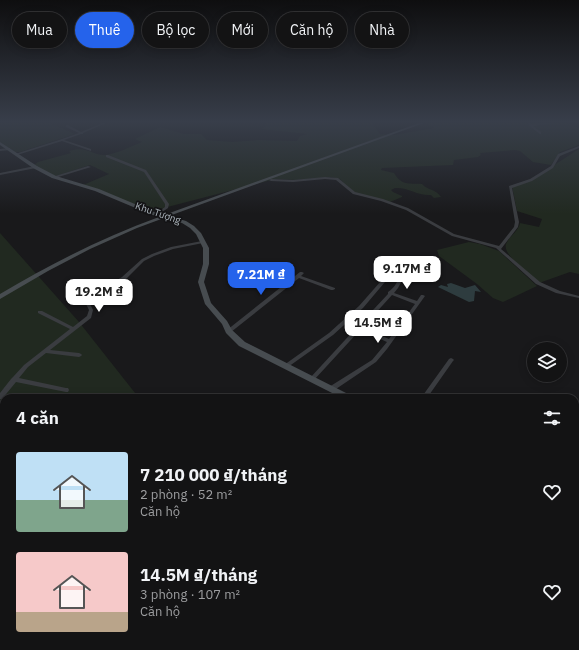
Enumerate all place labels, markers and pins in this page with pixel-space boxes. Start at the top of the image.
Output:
pin: 9.17M ₫ [370,256,444,290]
pin: 7.21M ₫ [224,262,298,296]
pin: 19.2M ₫ [62,279,136,313]
pin: 14.5M ₫ [341,310,415,344]

